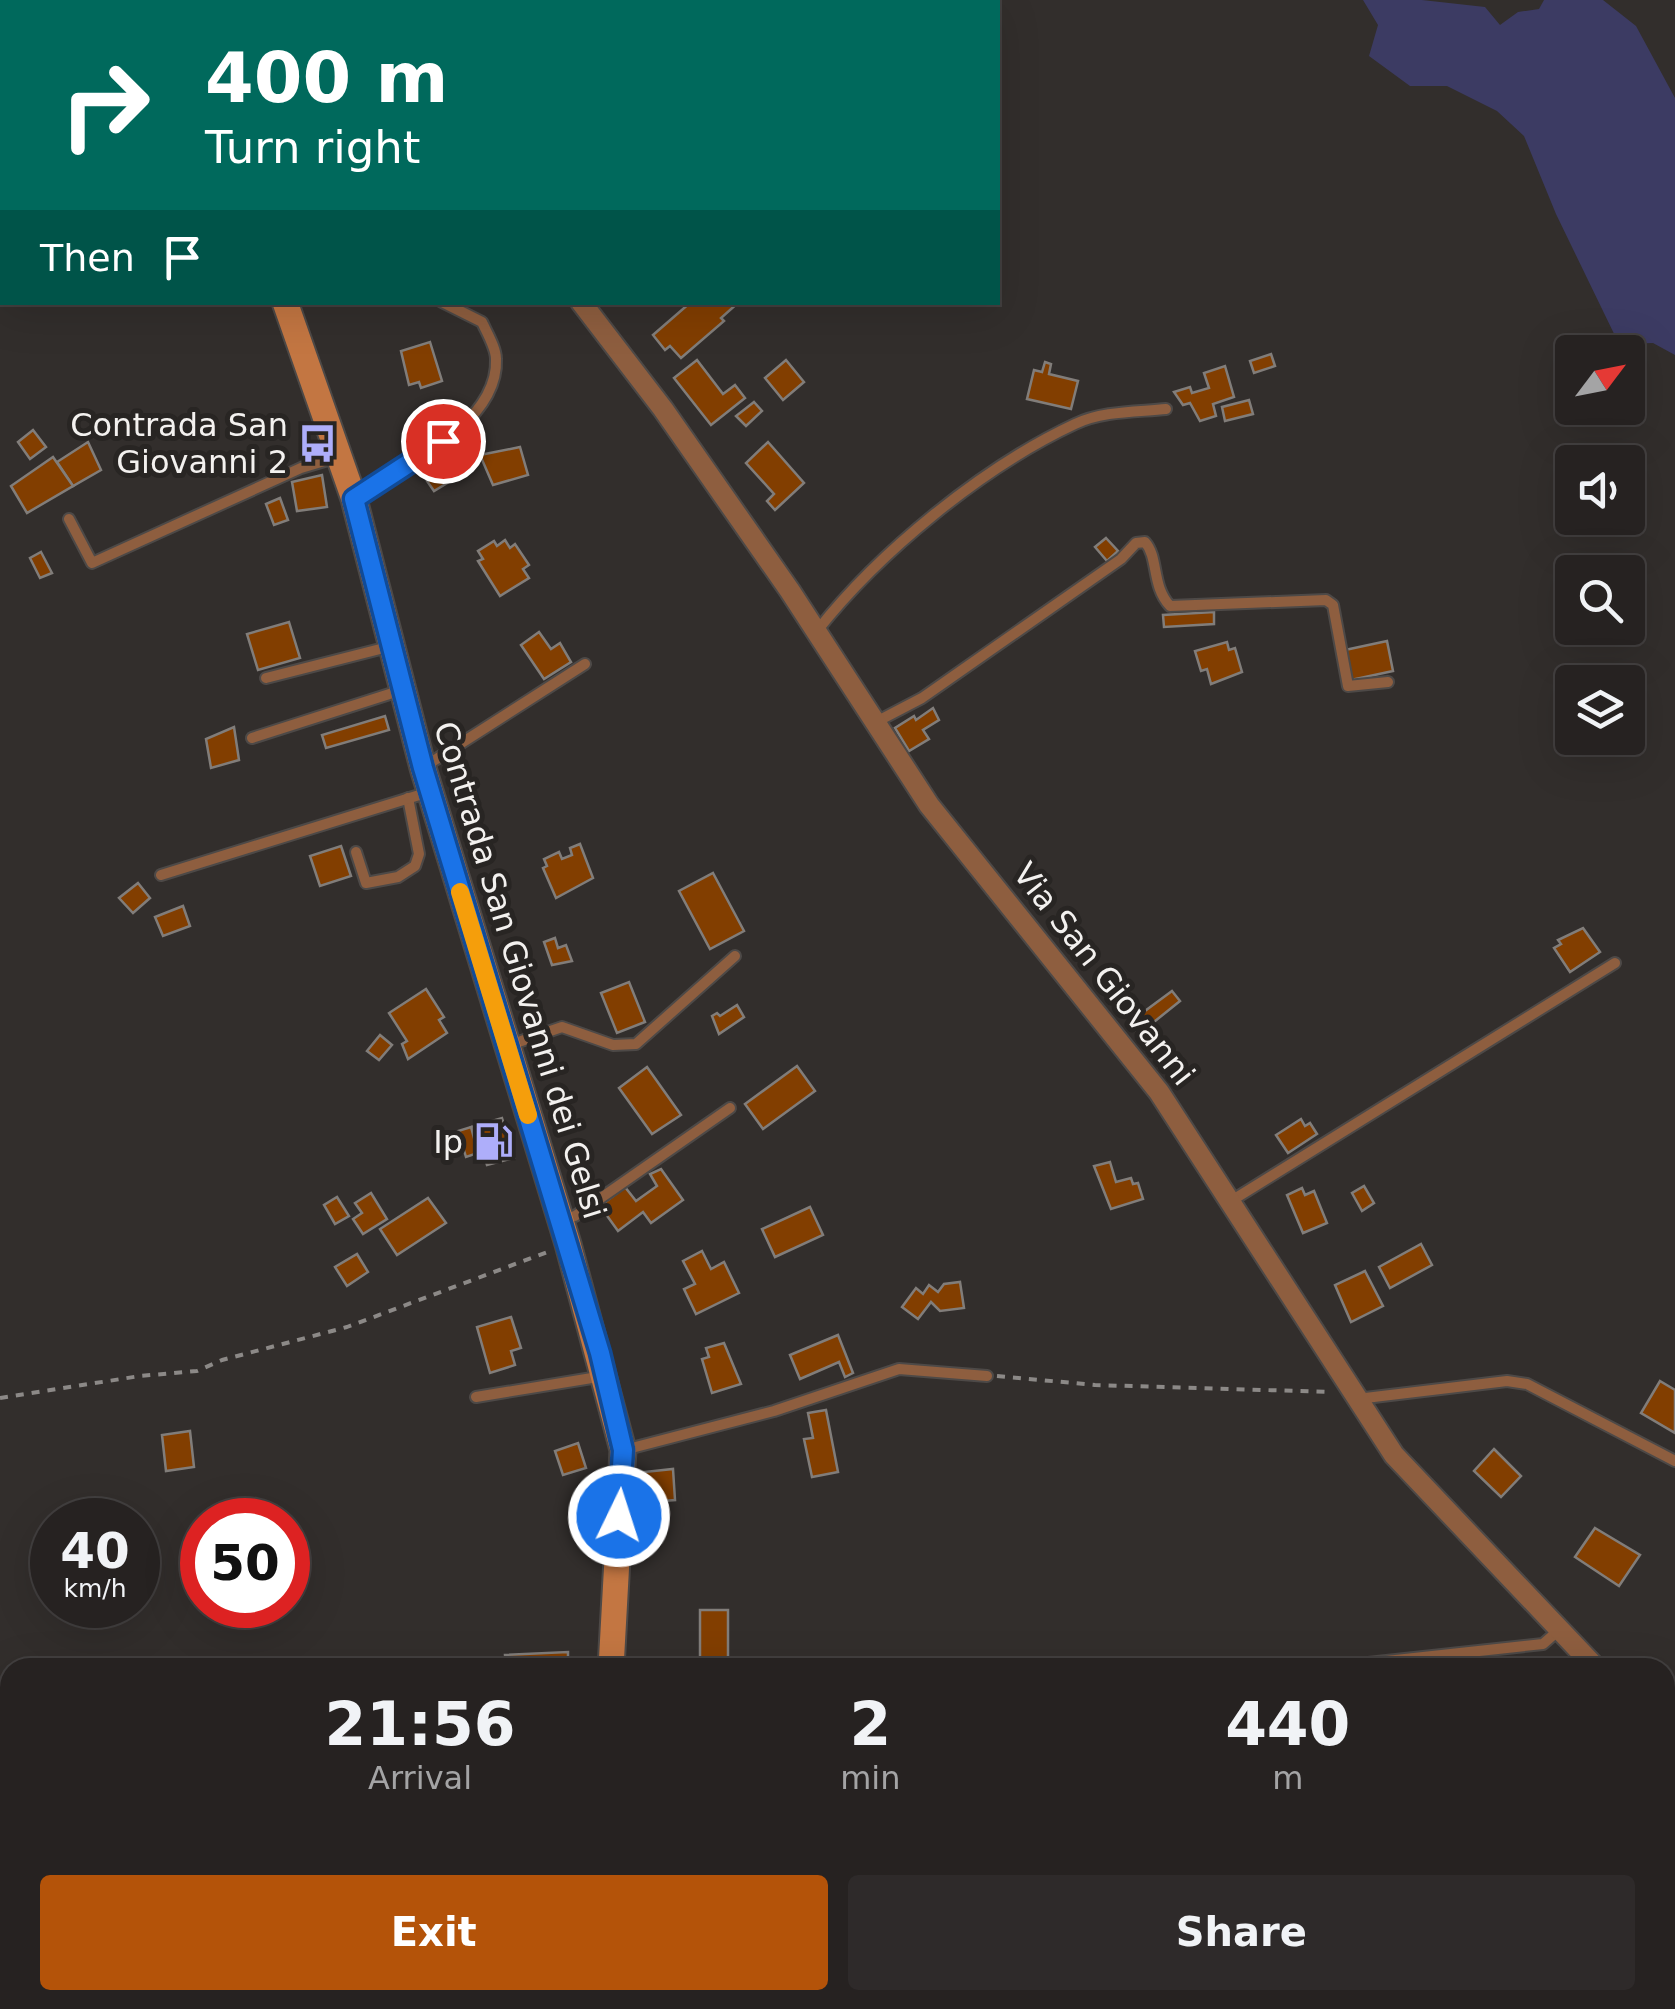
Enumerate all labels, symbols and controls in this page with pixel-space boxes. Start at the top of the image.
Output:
text: 400 m [205,37,448,119]
icon: right [40,40,170,170]
text: Turn right [205,121,420,174]
icon: arrive [155,230,210,285]
text: Then [40,236,135,280]
north arrow [1555,335,1645,425]
map controls [1555,335,1645,755]
pin [401,399,486,484]
place label: Contrada San Giovanni 2 [70,406,288,481]
icon: arrive [416,414,471,469]
bus stop icon: Contrada San Giovanni 2 [297,422,339,464]
button: sound [1555,445,1645,535]
button: search [1555,555,1645,645]
button: layers [1555,665,1645,755]
street label: Contrada San Giovanni dei Gelsi [426,717,614,1223]
street label: Via San Giovanni [1005,855,1203,1093]
fuel station icon: Ip [472,1121,514,1163]
place label: Ip [433,1123,463,1161]
position arrow [567,1464,671,1568]
speed limit sign: 50 [180,1498,310,1628]
text: 40 [60,1522,130,1580]
text: km/h [63,1574,127,1603]
text: 21:56 [325,1689,516,1759]
text: 2 [849,1689,891,1759]
text: 440 [1225,1689,1350,1759]
text: Arrival [368,1759,472,1797]
text: min [840,1759,901,1797]
text: m [1272,1759,1303,1797]
button: Exit [40,1875,828,1990]
button: Share [848,1875,1635,1990]

